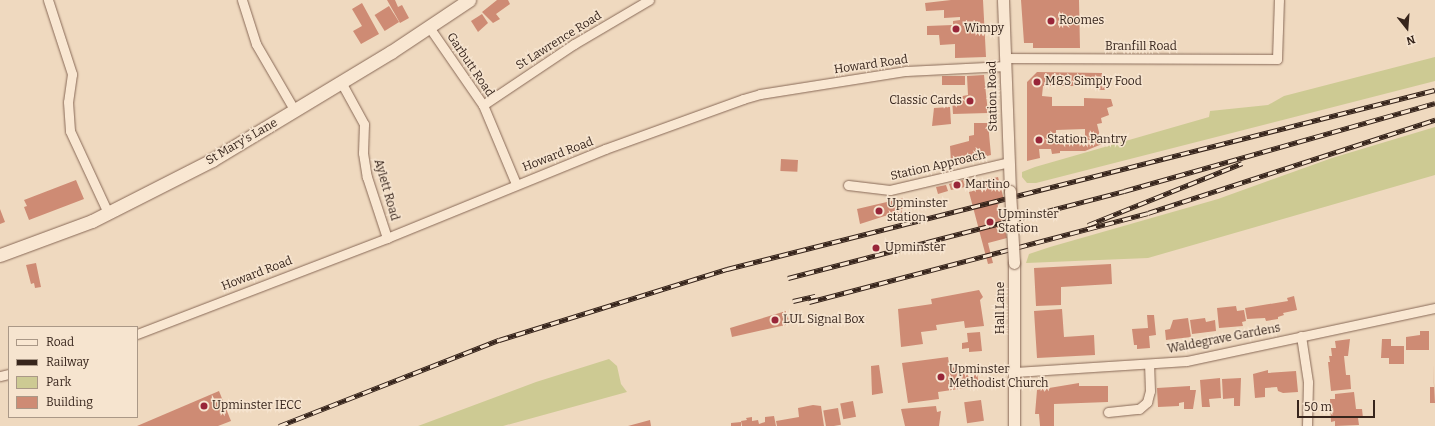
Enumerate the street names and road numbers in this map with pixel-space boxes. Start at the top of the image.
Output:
street label: St Lawrence Road [513,9,605,73]
street label: Garbutt Road [443,30,497,100]
street label: Branfill Road [1105,40,1177,54]
street label: Howard Road [833,53,909,77]
street label: Station Road [985,60,1001,132]
street label: St Mary's Lane [204,116,280,168]
street label: Howard Road [521,135,595,175]
street label: Station Approach [889,148,987,184]
street label: Aylett Road [370,158,402,222]
street label: Howard Road [220,254,294,294]
street label: Hall Lane [994,282,1008,334]
street label: Waldegrave Gardens [1166,321,1282,357]

